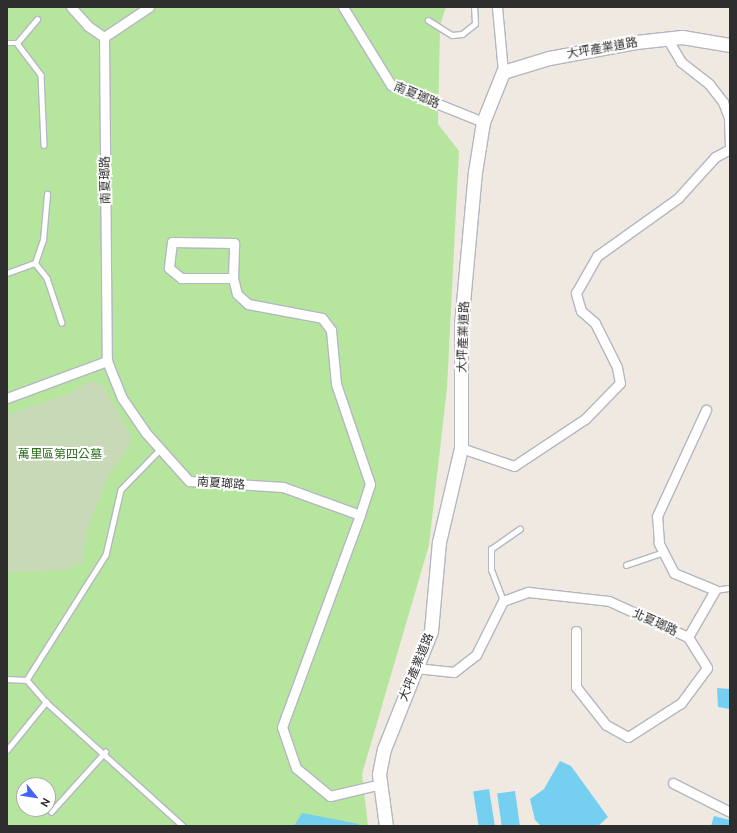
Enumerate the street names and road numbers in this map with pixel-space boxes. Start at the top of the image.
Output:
street label: 大坪產業道路 [565,35,639,61]
street label: 南夏瑯路 [392,79,442,111]
street label: 南夏瑯路 [97,156,113,204]
street label: 大坪產業道路 [455,301,471,373]
street label: 南夏瑯路 [197,474,245,492]
street label: 北夏瑯路 [630,606,680,638]
street label: 大坪產業道路 [396,631,436,703]

